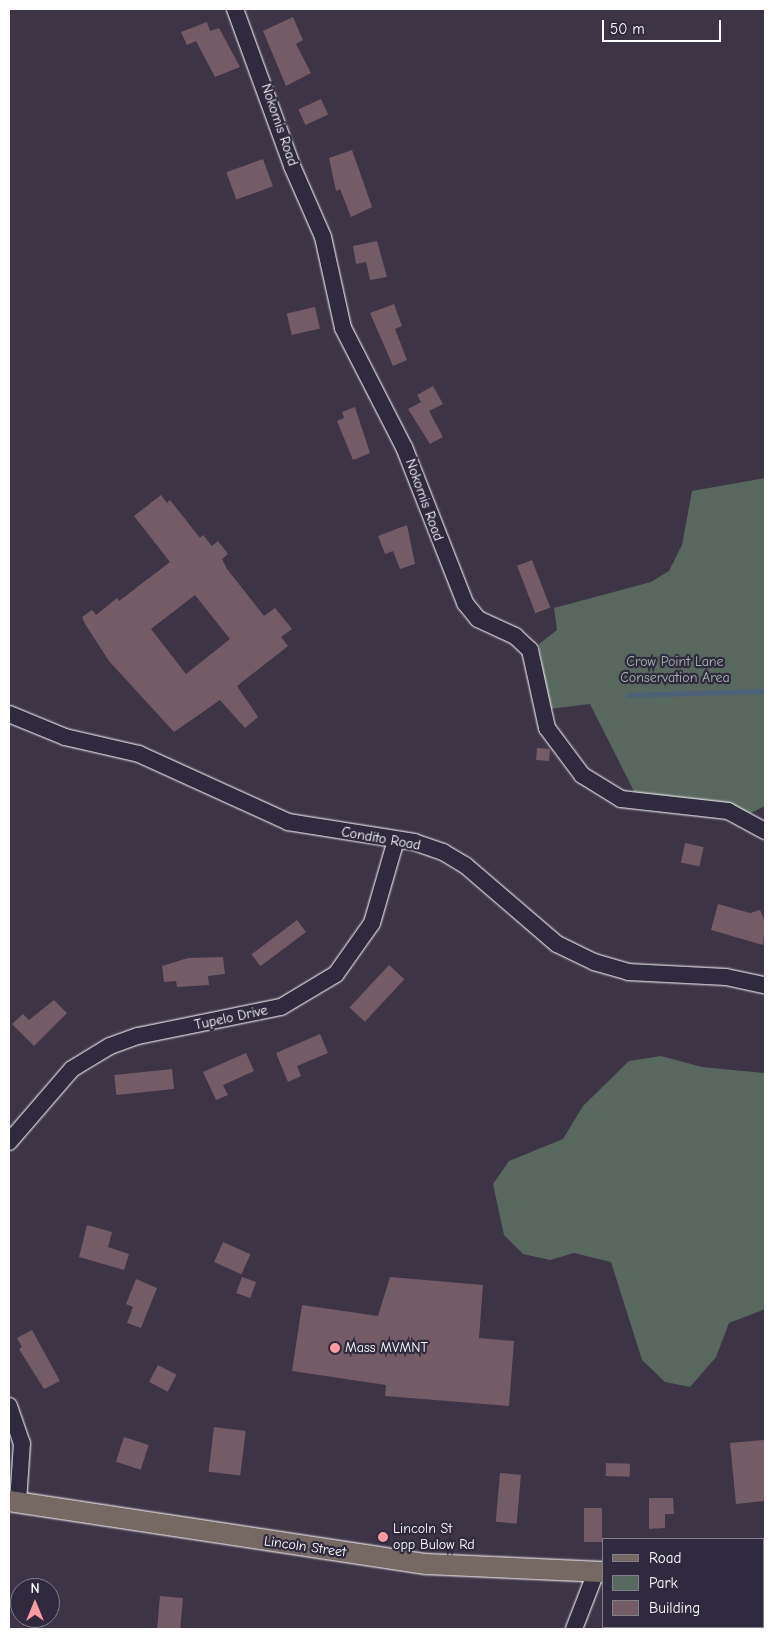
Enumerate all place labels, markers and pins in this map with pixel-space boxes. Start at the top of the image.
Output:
place label: Mass MVMNT [345,1340,428,1356]
marker: Mass MVMNT [329,1342,341,1354]
place label: Lincoln St opp Bulow Rd [393,1521,475,1554]
marker: Lincoln St opp Bulow Rd [377,1531,389,1543]

